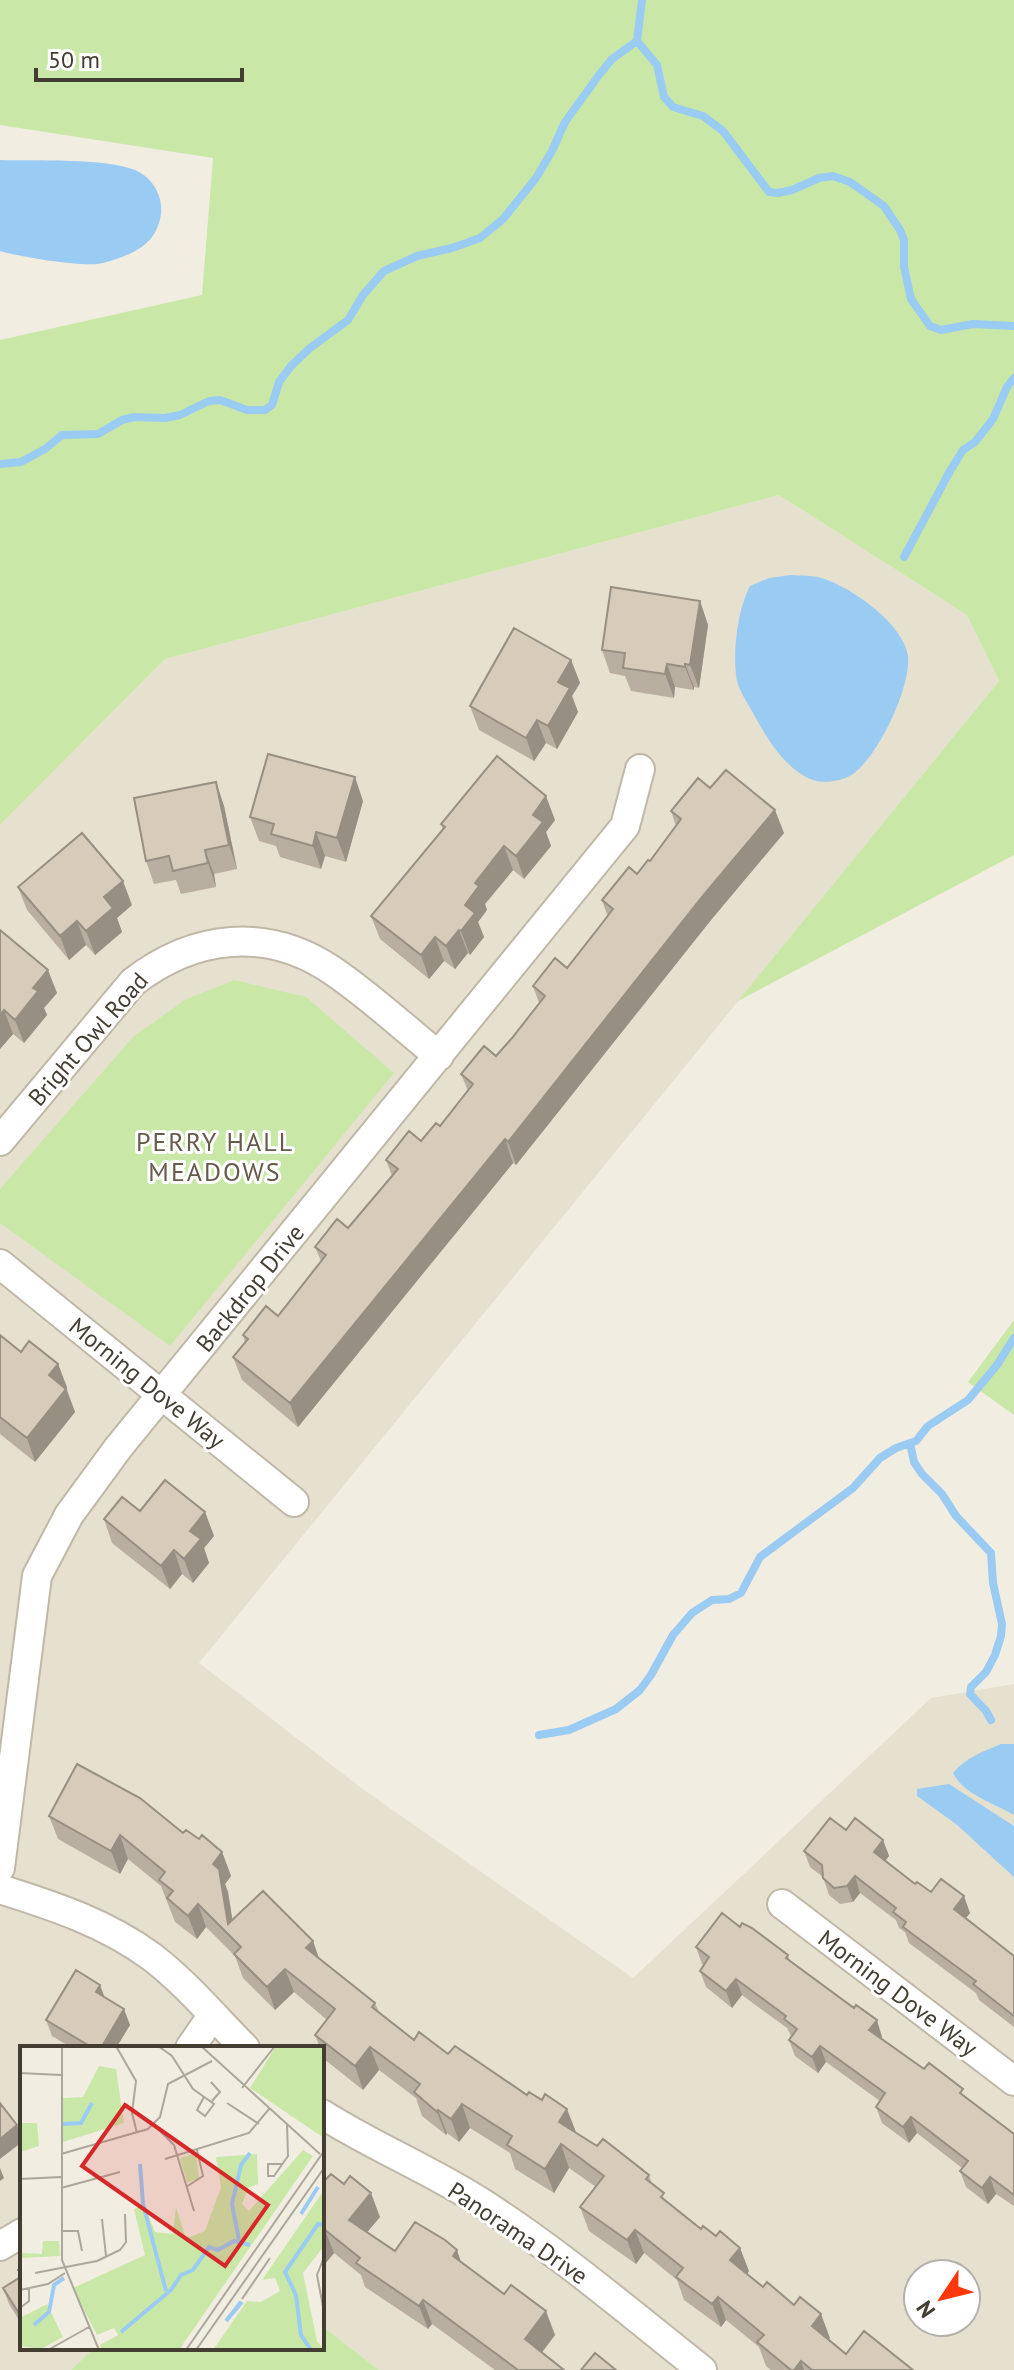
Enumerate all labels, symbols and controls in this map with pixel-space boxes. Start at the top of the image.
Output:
scale bar [36,32,242,82]
text: 50 m [48,44,100,75]
street label: Bright Owl Road [21,966,155,1112]
district label: PERRY HALL MEADOWS [136,1125,294,1188]
street label: Backdrop Drive [189,1218,311,1358]
street label: Morning Dove Way [63,1311,231,1455]
street label: Morning Dove Way [812,1923,984,2063]
inset map [20,2046,324,2350]
street label: Panorama Drive [442,2175,594,2291]
north arrow [902,2258,982,2338]
text: N [910,2296,941,2323]

